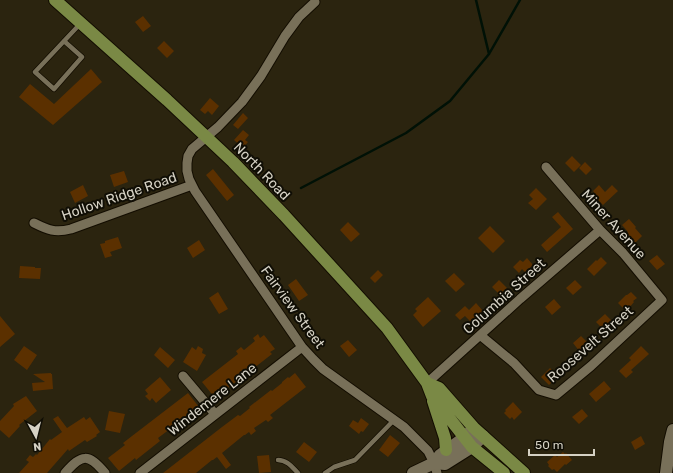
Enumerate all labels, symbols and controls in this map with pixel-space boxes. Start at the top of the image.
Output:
street label: North Road [230,139,293,204]
street label: Hollow Ridge Road [59,169,179,224]
street label: Miner Avenue [578,186,649,263]
street label: Columbia Street [460,255,549,338]
street label: Fairview Street [257,263,329,352]
street label: Roosevelt Street [544,302,637,386]
street label: Windemere Lane [165,359,260,439]
north arrow [16,417,56,457]
scale bar [529,431,594,457]
text: 50 m [535,438,563,452]
text: N [32,439,42,453]

